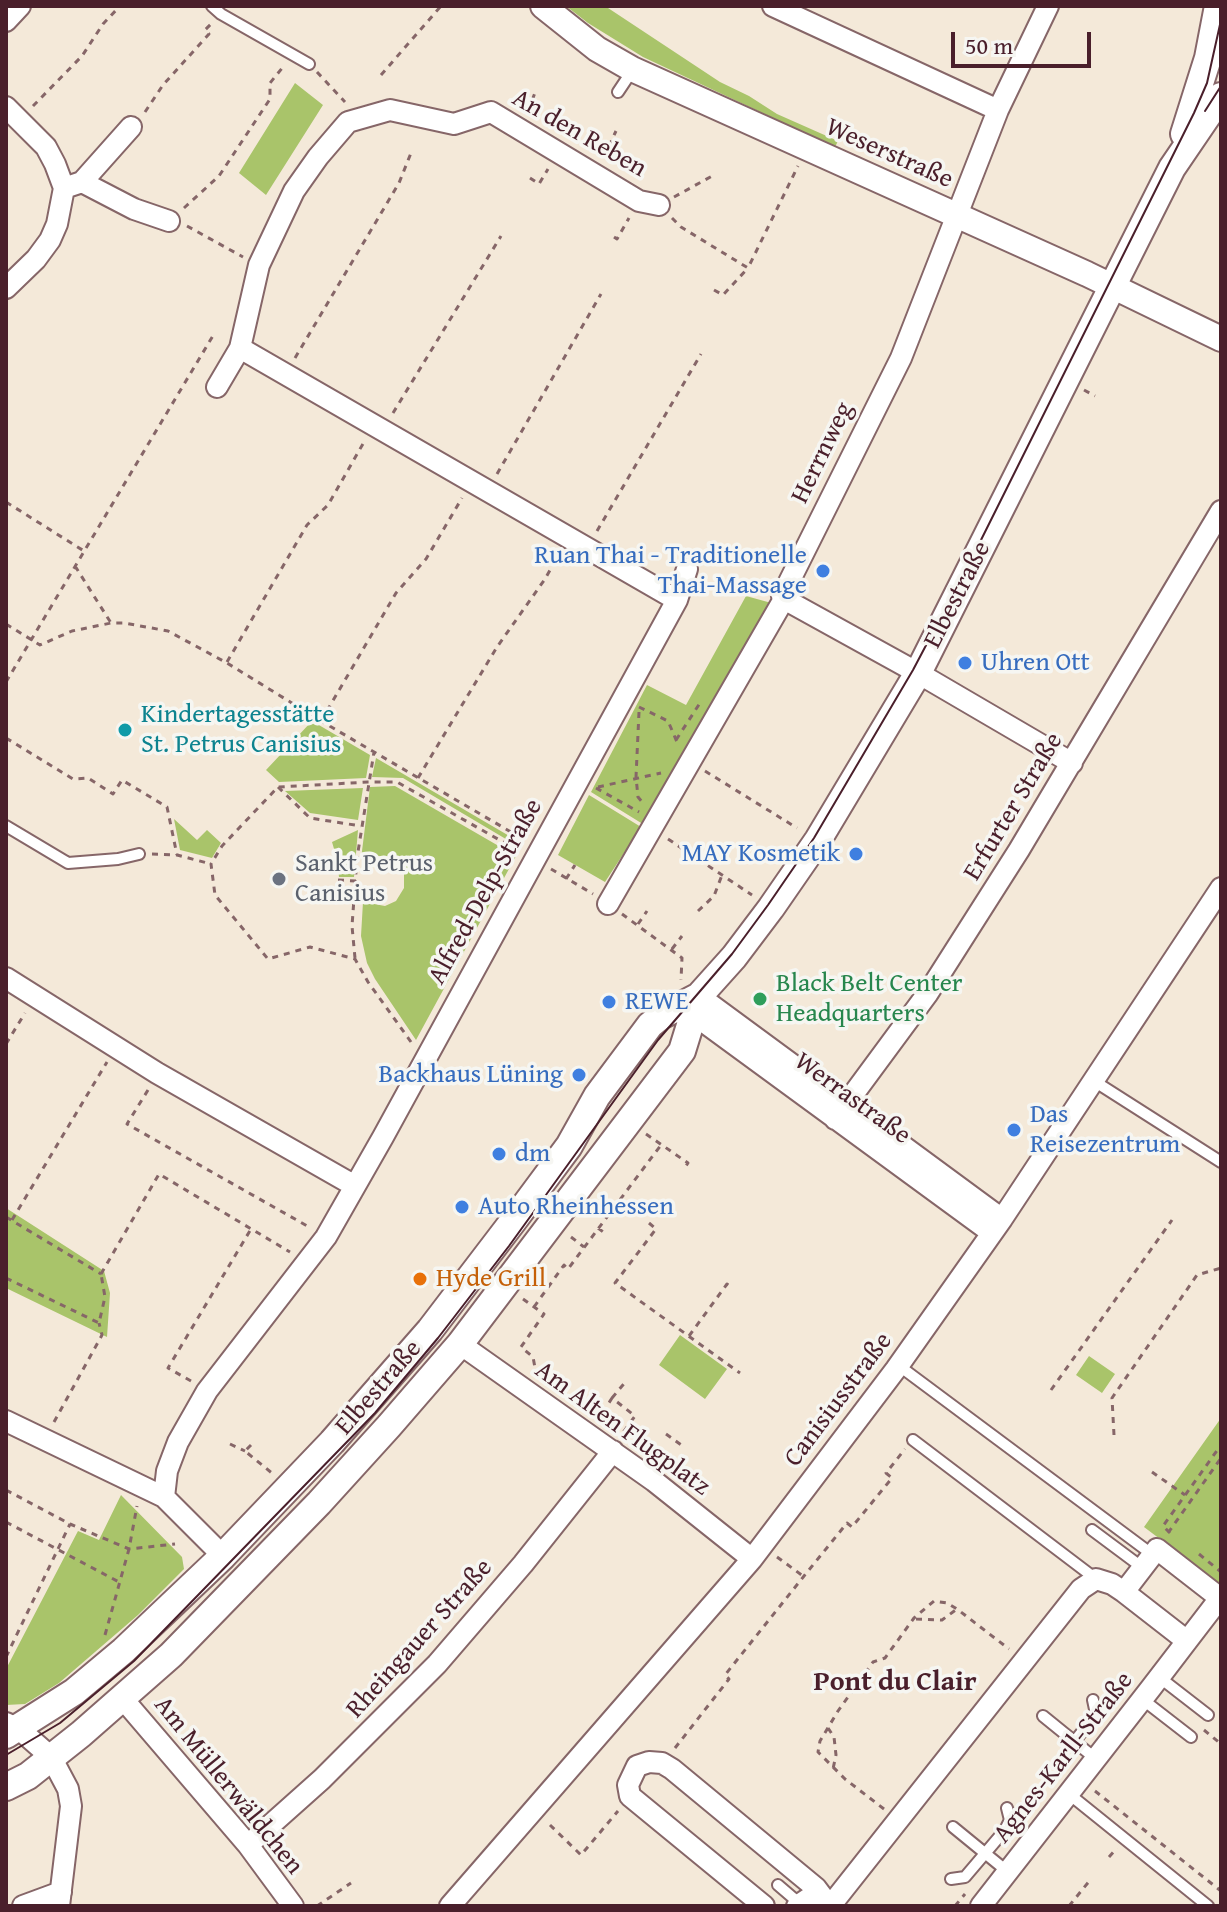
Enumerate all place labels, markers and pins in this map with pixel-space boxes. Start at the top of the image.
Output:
place label: Ruan Thai - Traditionelle Thai-Massage [534,540,807,602]
marker: Ruan Thai - Traditionelle Thai-Massage [814,562,832,580]
place label: Uhren Ott [981,647,1090,679]
marker: Uhren Ott [956,654,974,672]
place label: Kindertagesstätte St. Petrus Canisius [141,699,341,760]
marker: Kindertagesstätte St. Petrus Canisius [116,721,134,739]
place label: MAY Kosmetik [682,838,840,870]
marker: MAY Kosmetik [847,845,865,863]
place label: Sankt Petrus Canisius [295,848,433,910]
marker: Sankt Petrus Canisius [270,870,288,888]
place label: Black Belt Center Headquarters [776,968,963,1030]
place label: REWE [625,986,688,1018]
marker: Black Belt Center Headquarters [751,990,769,1008]
marker: REWE [600,993,618,1011]
place label: Backhaus Lüning [378,1059,563,1091]
marker: Backhaus Lüning [570,1066,588,1084]
place label: Das Reisezentrum [1030,1099,1180,1160]
marker: Das Reisezentrum [1005,1121,1023,1139]
place label: dm [515,1138,550,1170]
marker: dm [490,1145,508,1163]
place label: Auto Rheinhessen [478,1191,674,1223]
marker: Auto Rheinhessen [453,1198,471,1216]
place label: Hyde Grill [436,1263,546,1295]
marker: Hyde Grill [411,1270,429,1288]

